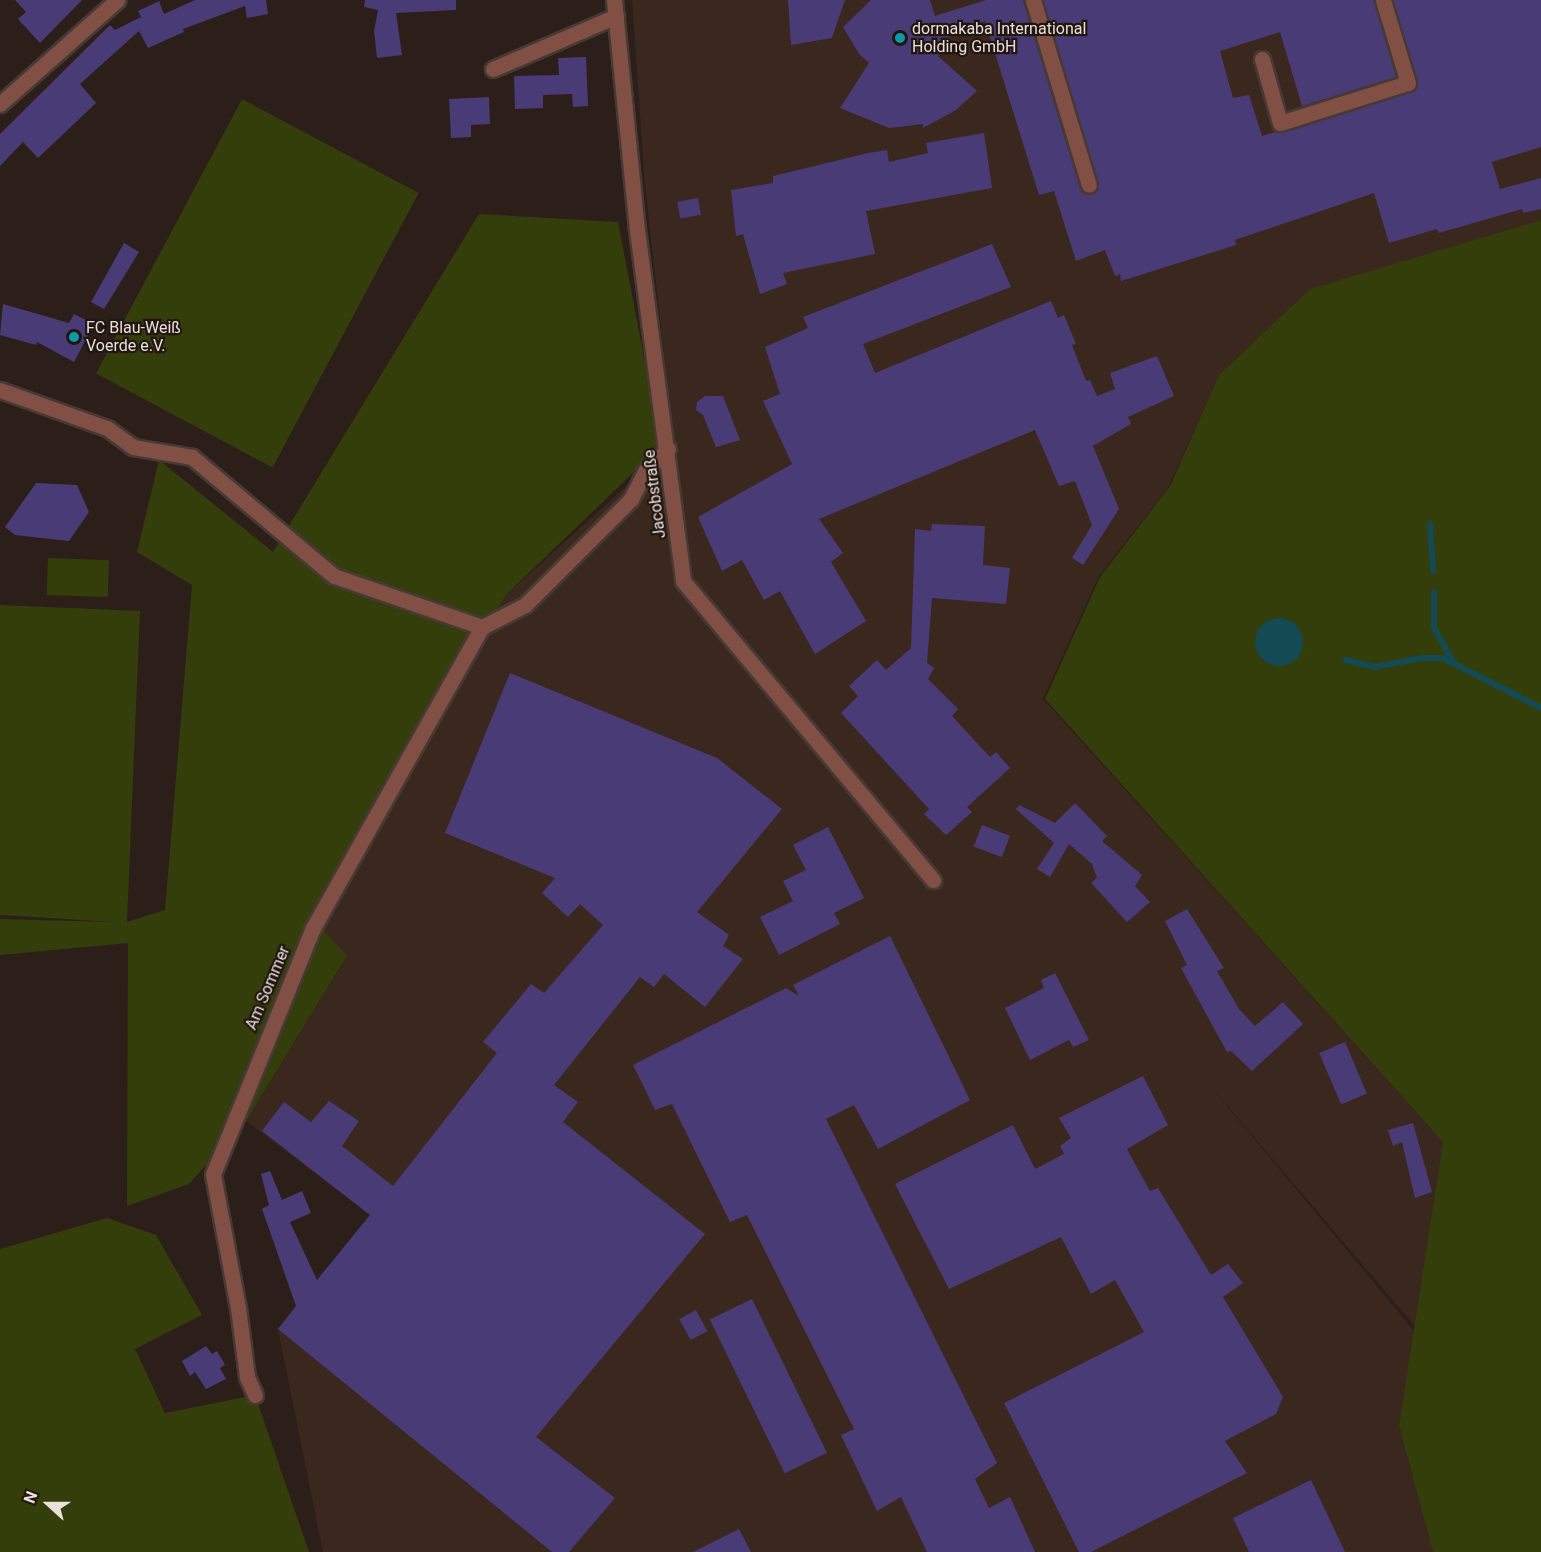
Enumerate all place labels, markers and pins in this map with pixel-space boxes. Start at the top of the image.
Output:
place label: dormakaba International Holding GmbH [912,19,1086,57]
marker: dormakaba International Holding GmbH [893,31,907,45]
place label: FC Blau-Weiß Voerde e.V. [86,318,181,356]
marker: FC Blau-Weiß Voerde e.V. [67,330,81,344]

